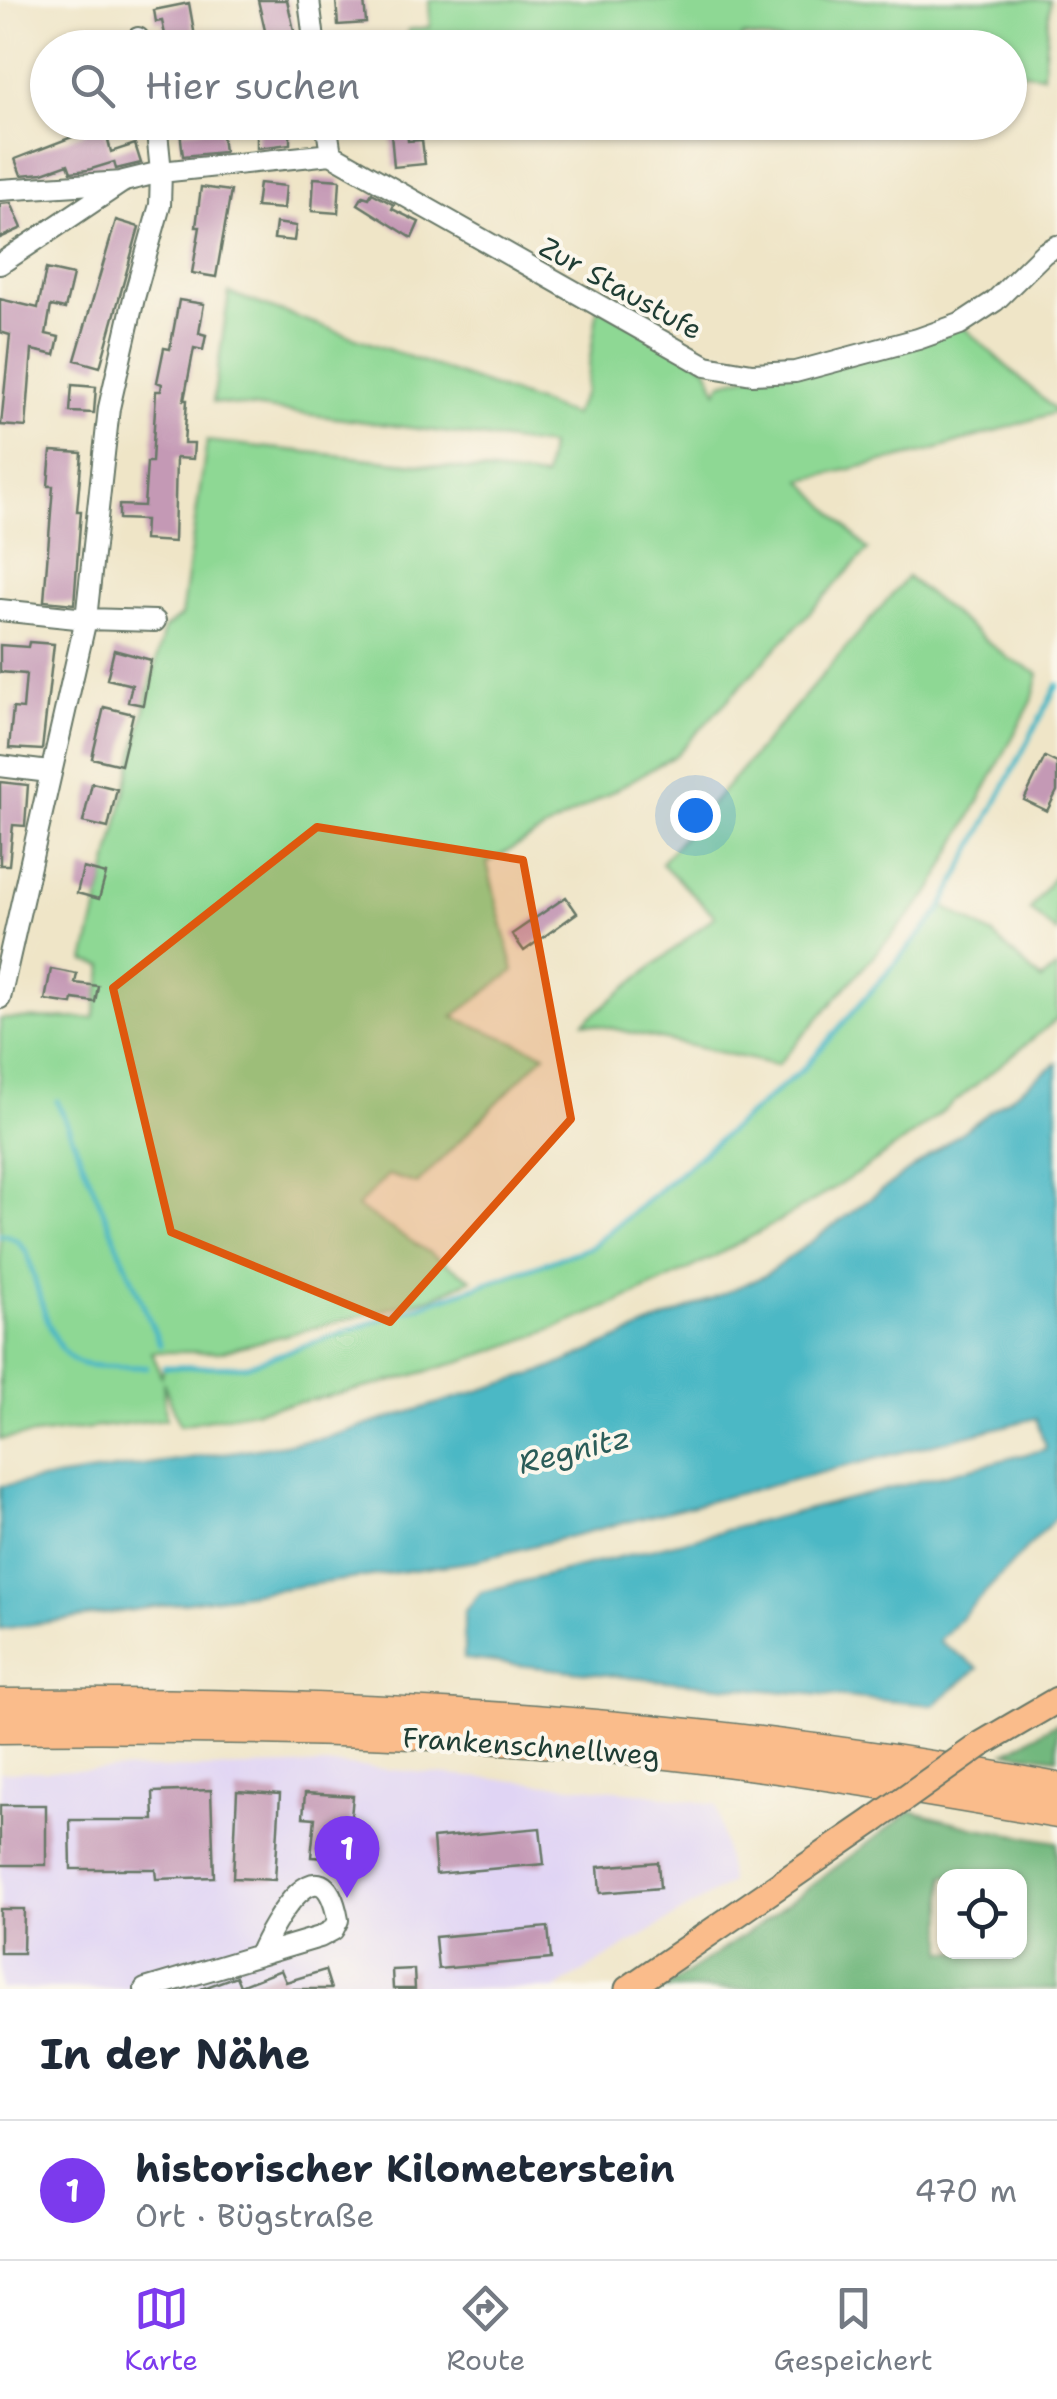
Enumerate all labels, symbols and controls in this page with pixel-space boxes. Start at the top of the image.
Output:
search box [30,30,1027,140]
icon: search [65,58,120,113]
text: Hier suchen [145,60,360,111]
street label: Zur Staustufe [533,228,709,348]
your location [670,790,721,841]
water label: Regnitz [514,1416,634,1484]
street label: Frankenschnellweg [401,1718,661,1774]
pin: 1 [314,1816,380,1898]
map controls [937,1869,1027,1959]
button: locate [937,1869,1027,1959]
text: In der Nähe [40,2026,310,2082]
text: historischer Kilometerstein [135,2143,675,2194]
text: 1 [65,2169,80,2212]
text: 470 m [914,2169,1017,2212]
text: Ort · Bügstraße [135,2194,374,2237]
tab: Karte [124,2281,198,2379]
tab: Route [446,2281,525,2379]
tab: Gespeichert [774,2281,933,2379]

